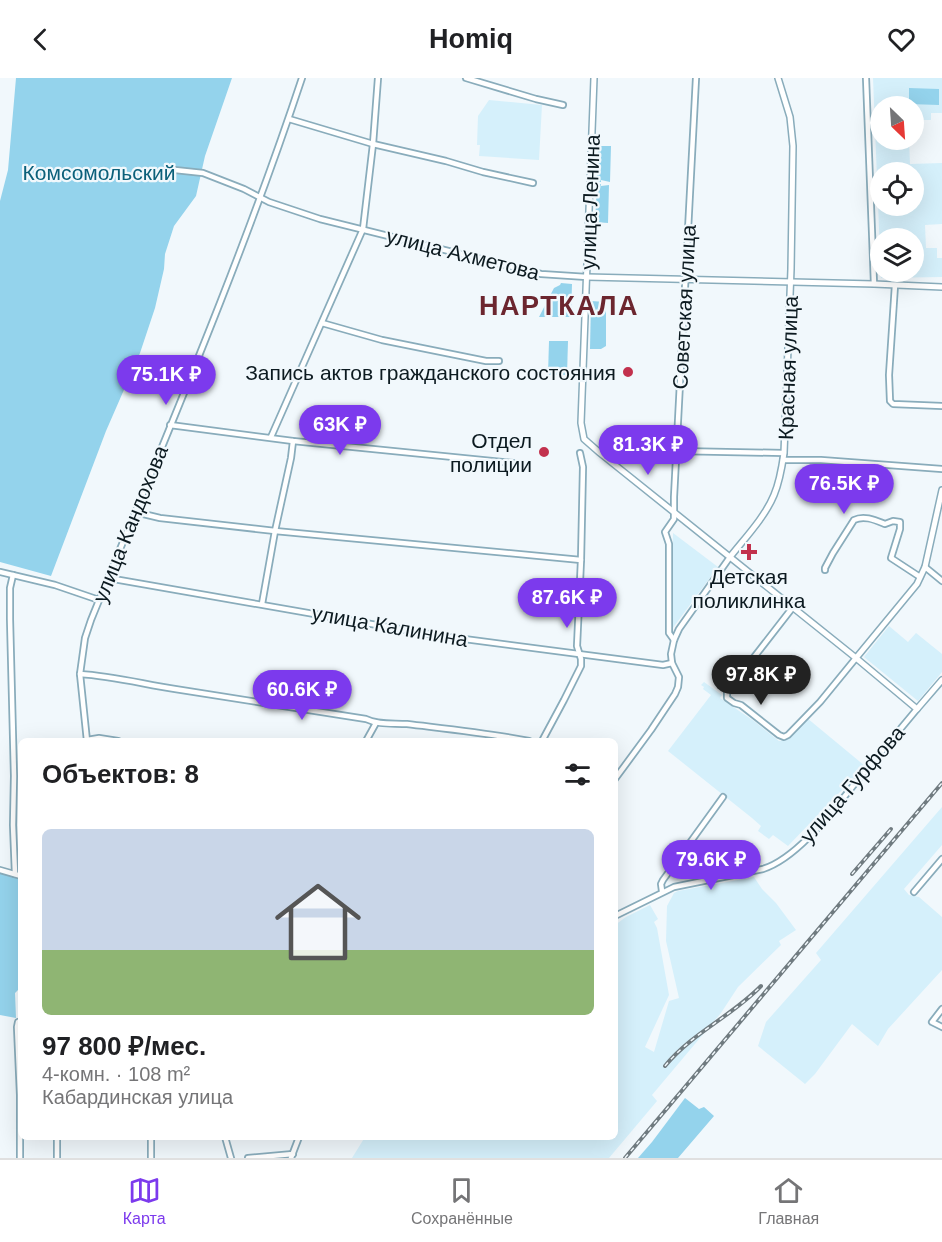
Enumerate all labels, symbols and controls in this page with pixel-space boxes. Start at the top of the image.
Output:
icon: back [24,23,57,56]
icon: heart [885,23,918,56]
text: Homiq [429,24,513,54]
north arrow [870,96,924,150]
map controls [870,96,924,282]
street label: улица Ленина [576,134,604,270]
park label: Комсомольский [23,161,175,184]
button: locate [870,162,924,216]
street label: улица Ахметова [384,224,542,284]
street label: Советская улица [668,224,700,390]
button: layers [870,228,924,282]
district label: НАРТКАЛА [479,291,639,321]
street label: Красная улица [774,295,802,441]
pin: 75.1K ₽ [111,355,221,406]
place label: Запись актов гражданского состояния [245,361,616,384]
text: 75.1K ₽ [131,363,201,385]
marker: Запись актов гражданского состояния [621,365,635,379]
pin: 63K ₽ [298,405,382,456]
text: 63K ₽ [313,413,367,435]
pin: 81.3K ₽ [593,425,703,476]
place label: Отдел полиции [450,429,532,476]
text: 81.3K ₽ [613,433,683,455]
street label: улица Кандохова [88,442,172,606]
marker: Отдел полиции [537,445,551,459]
pin: 76.5K ₽ [789,464,899,515]
text: 76.5K ₽ [809,472,879,494]
marker: Детская поликлинка [740,543,758,561]
place label: Детская поликлинка [693,565,806,612]
pin: 87.6K ₽ [512,578,622,629]
text: 87.6K ₽ [532,586,602,608]
street label: улица Калинина [310,601,470,651]
pin: 97.8K ₽ [706,655,816,706]
text: 97.8K ₽ [726,663,796,685]
pin: 60.6K ₽ [247,670,357,721]
text: 60.6K ₽ [267,678,337,700]
street label: улица Гурфова [795,721,909,847]
icon: filters [561,758,594,791]
text: Объектов: 8 [42,759,199,789]
pin: 79.6K ₽ [656,840,766,891]
text: 79.6K ₽ [676,848,746,870]
icon: home [264,868,372,976]
text: 97 800 ₽/мес. [42,1031,206,1061]
text: 4-комн. · 108 m² [42,1063,190,1085]
text: Кабардинская улица [42,1086,233,1108]
tab: Карта [123,1174,166,1228]
tab: Сохранённые [411,1174,513,1228]
tab: Главная [758,1174,819,1228]

